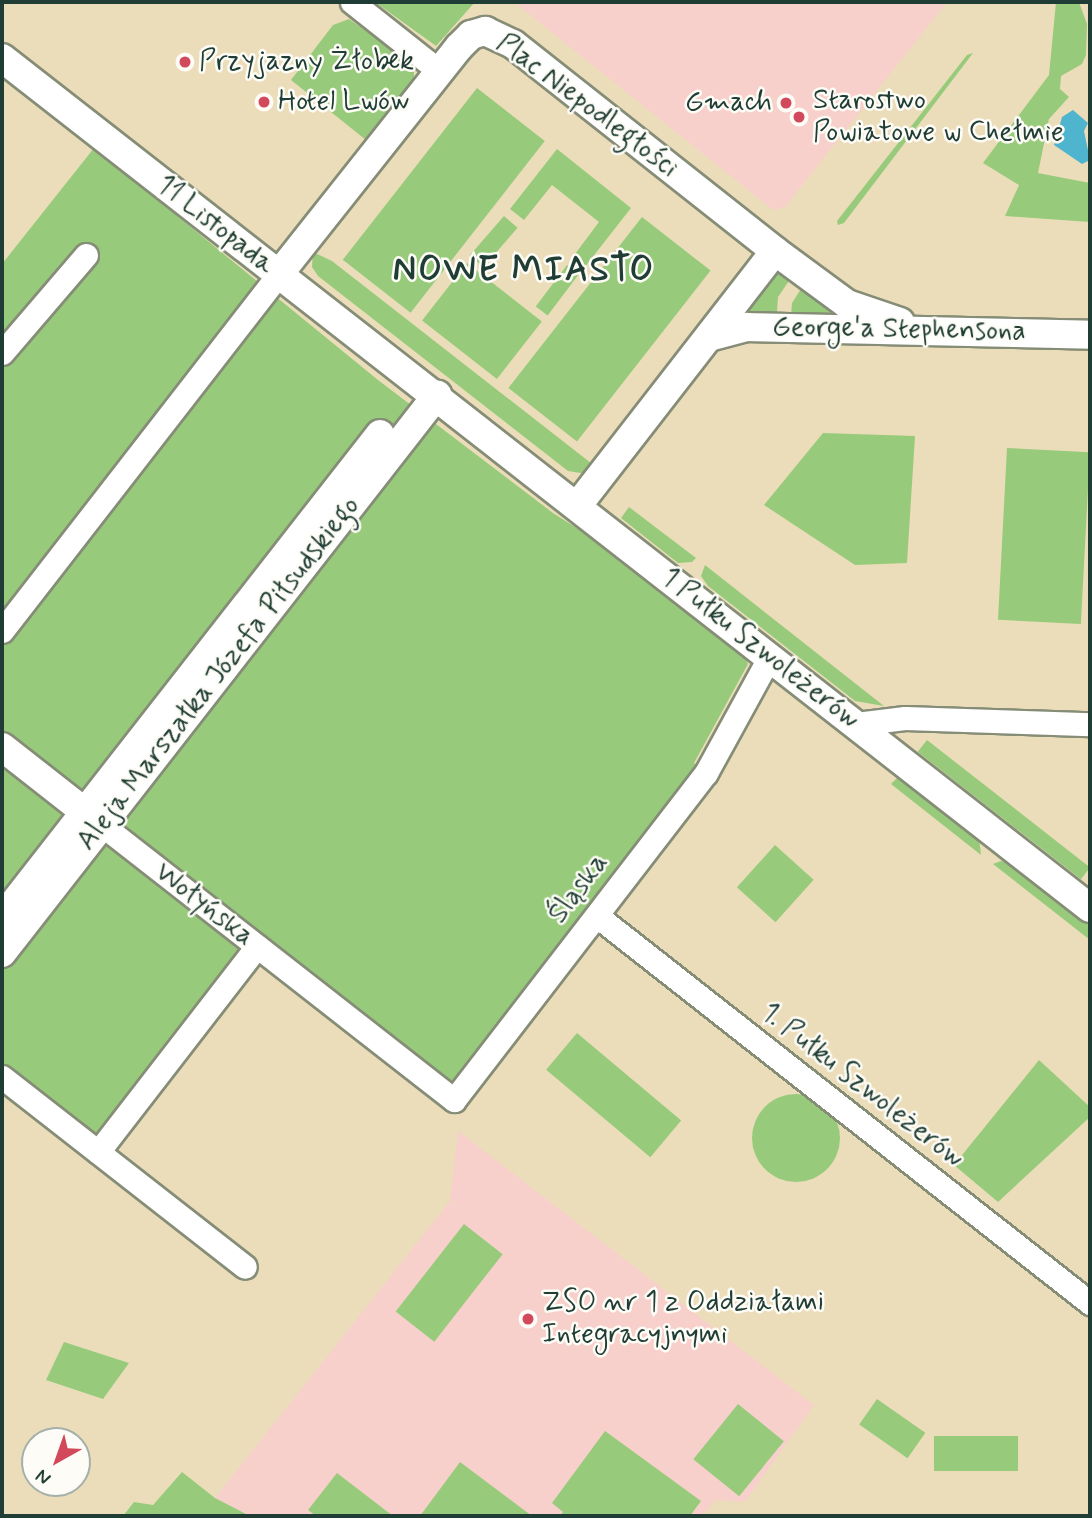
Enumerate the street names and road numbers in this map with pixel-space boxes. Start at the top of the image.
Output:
street label: Plac Niepodległości [490,27,684,185]
street label: 11 Listopada [149,168,281,282]
street label: George'a Stephensona [772,311,1026,349]
street label: Aleja Marszałka Józefa Piłsudskiego [71,491,367,857]
street label: 1 Pułku Szwoleżerów [652,560,868,738]
street label: Śląska [542,847,616,931]
street label: Wołyńska [148,856,260,954]
street label: 1. Pułku Szwoleżerów [752,995,972,1177]

